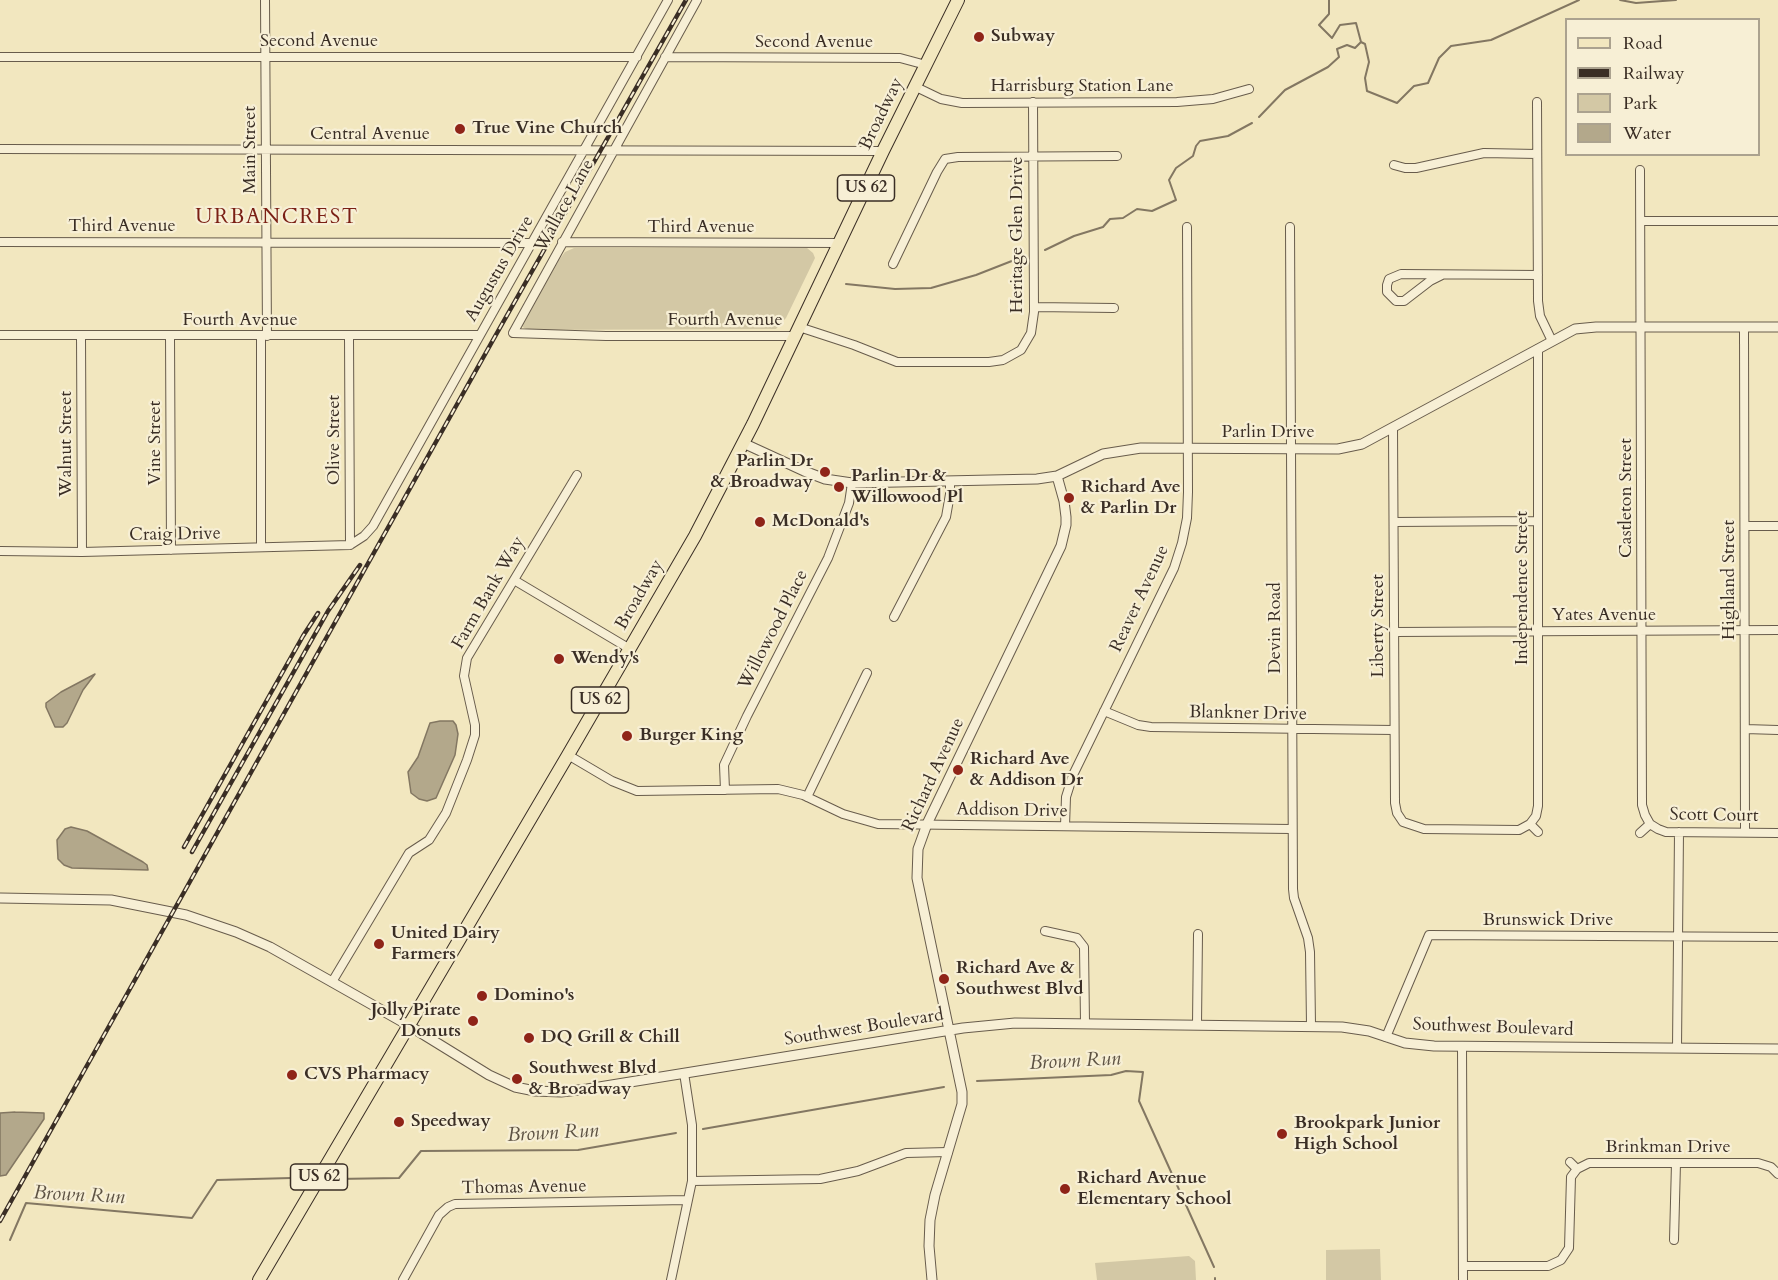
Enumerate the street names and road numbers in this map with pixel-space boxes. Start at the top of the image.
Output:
street label: Second Avenue [260,31,378,53]
street label: Second Avenue [755,32,873,54]
street label: Broadway [855,74,909,154]
street label: Harrisburg Station Lane [990,76,1174,98]
street label: Main Street [240,106,262,194]
street label: Central Avenue [310,124,430,146]
street label: Wallace Lane [531,156,599,256]
street label: Heritage Glen Drive [1007,156,1029,314]
road number: US 62 [838,175,894,201]
street label: Augustus Drive [461,212,539,326]
street label: Third Avenue [68,216,176,238]
street label: Third Avenue [647,217,755,239]
street label: Fourth Avenue [182,310,298,332]
street label: Fourth Avenue [667,310,783,332]
street label: Walnut Street [56,391,78,497]
street label: Olive Street [324,395,346,485]
street label: Vine Street [145,401,167,485]
street label: Parlin Drive [1221,422,1315,444]
street label: Castleton Street [1616,438,1638,558]
street label: Independence Street [1512,511,1534,665]
street label: Highland Street [1719,520,1741,640]
street label: Craig Drive [129,523,221,547]
street label: Farm Bank Way [448,533,530,653]
street label: Reaver Avenue [1106,542,1174,656]
street label: Broadway [611,556,669,634]
street label: Willowood Place [735,567,813,693]
street label: Liberty Street [1368,574,1390,678]
street label: Devin Road [1265,582,1287,674]
street label: Yates Avenue [1552,605,1656,627]
road number: US 62 [572,687,628,713]
street label: Blankner Drive [1189,702,1307,726]
street label: Richard Avenue [898,715,970,835]
street label: Addison Drive [956,799,1068,823]
street label: Scott Court [1669,804,1759,828]
street label: Brunswick Drive [1483,910,1613,932]
street label: Southwest Boulevard [783,1005,945,1051]
street label: Southwest Boulevard [1412,1014,1574,1042]
street label: Brinkman Drive [1605,1137,1731,1159]
road number: US 62 [290,1164,348,1190]
street label: Thomas Avenue [461,1176,587,1200]

